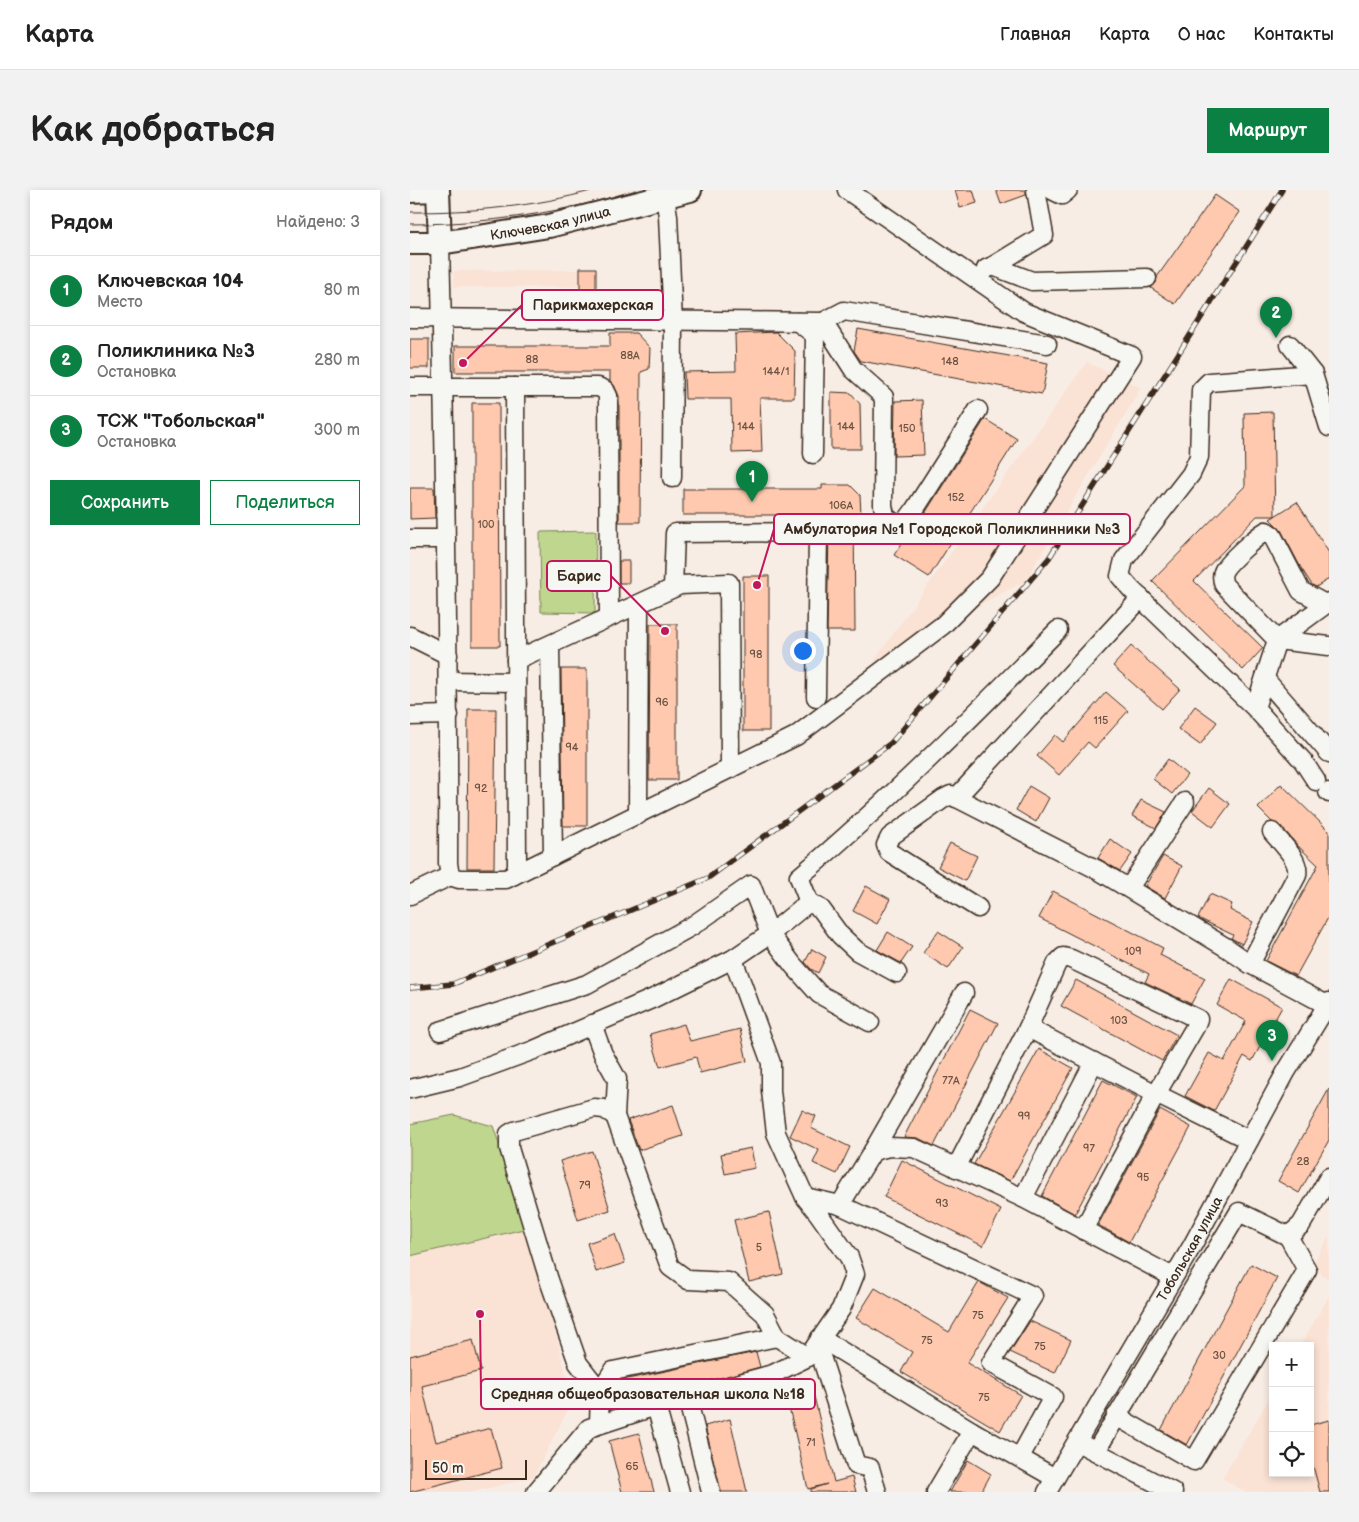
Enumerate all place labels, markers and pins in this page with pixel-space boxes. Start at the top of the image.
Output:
callout: Парикмахерская [522,290,663,320]
pin: 2 [1260,297,1292,338]
pin: 1 [736,461,768,502]
callout: Амбулатория №1 Городской Поликлинники №3 [774,514,1130,544]
callout: Барис [547,561,611,591]
pin: 3 [1256,1020,1288,1061]
callout: Средняя общеобразовательная школа №18 [481,1379,815,1409]

